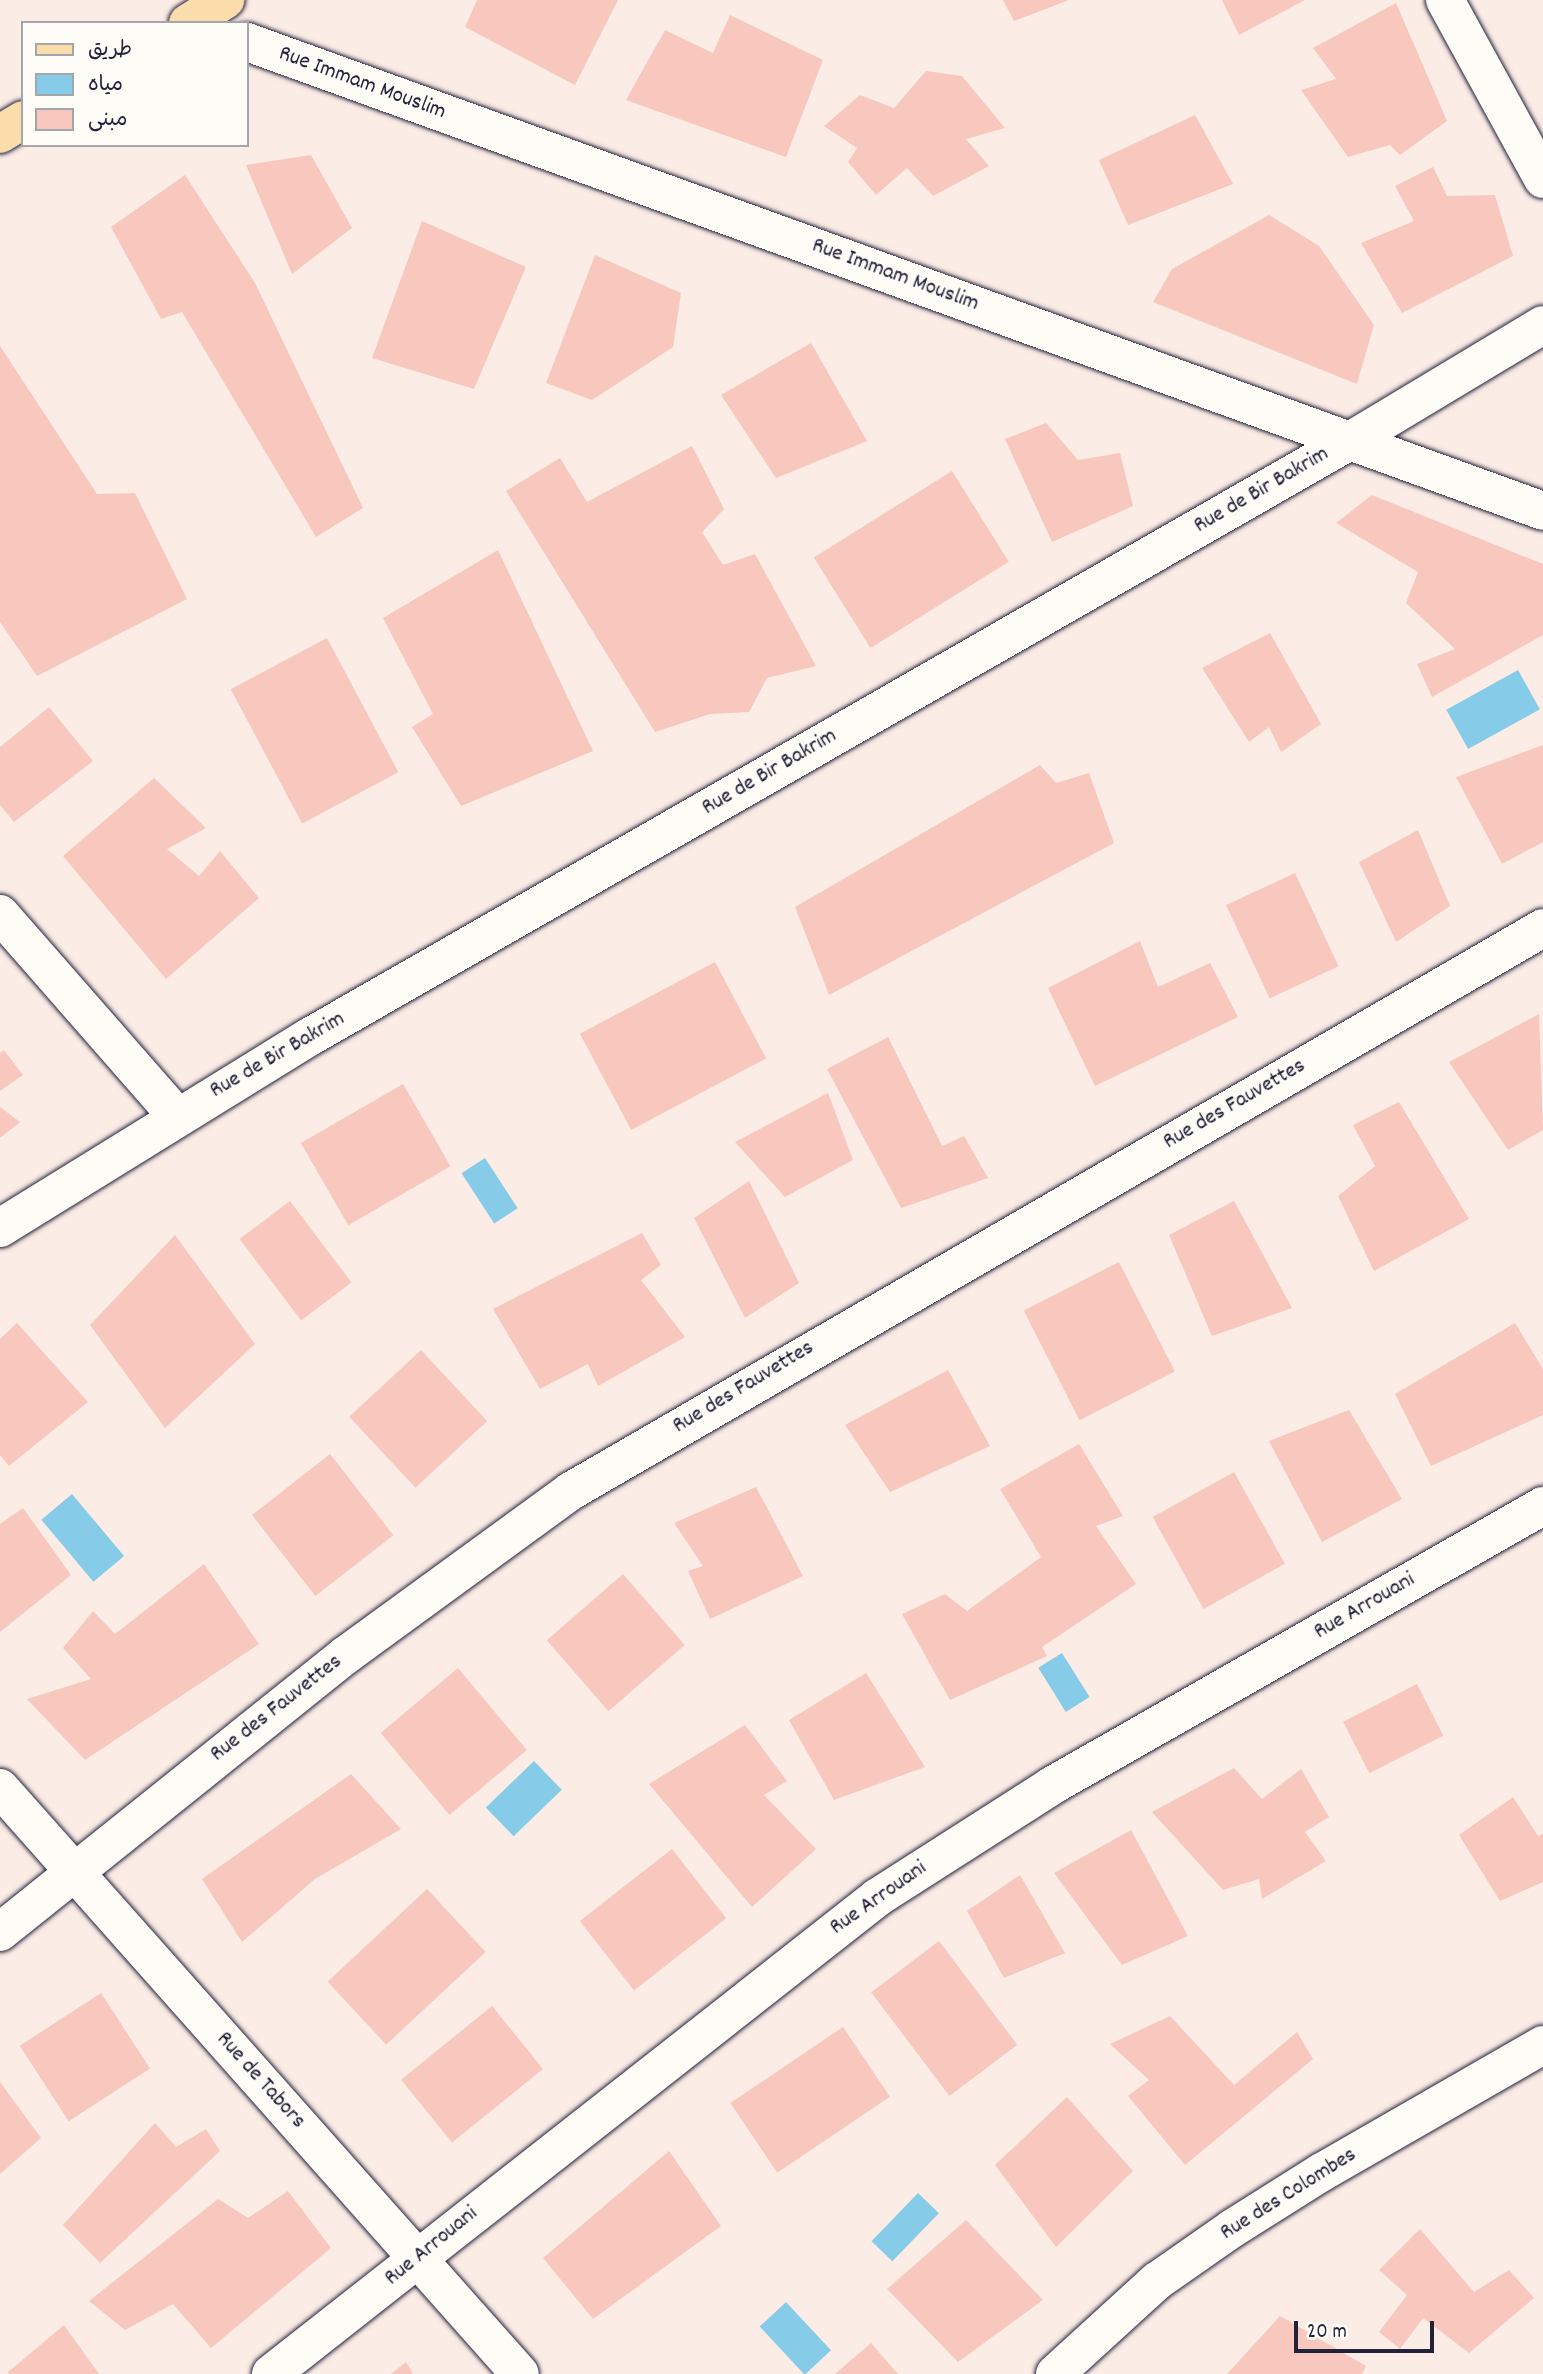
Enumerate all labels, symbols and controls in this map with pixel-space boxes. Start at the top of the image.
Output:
legend [21,21,248,147]
text: طريق [88,36,132,66]
street label: Rue Immam Mouslim [275,41,449,127]
text: مياه [88,71,123,101]
text: مبنى [88,106,127,136]
street label: Rue Immam Mouslim [808,233,982,319]
street label: Rue de Bir Bakrim [1190,441,1334,541]
street label: Rue de Bir Bakrim [698,723,842,823]
street label: Rue de Bir Bakrim [206,1006,350,1106]
street label: Rue des Fauvettes [1159,1053,1311,1157]
street label: Rue des Fauvettes [668,1335,820,1441]
street label: Rue Arrouani [1310,1567,1420,1647]
street label: Rue des Fauvettes [206,1649,348,1769]
street label: Rue Arrouani [825,1856,933,1942]
street label: Rue de Tabors [209,2027,311,2135]
street label: Rue des Colombes [1216,2142,1362,2248]
street label: Rue Arrouani [380,2201,484,2293]
scale bar [1298,2308,1438,2352]
text: 20 m [1307,2318,1347,2348]

